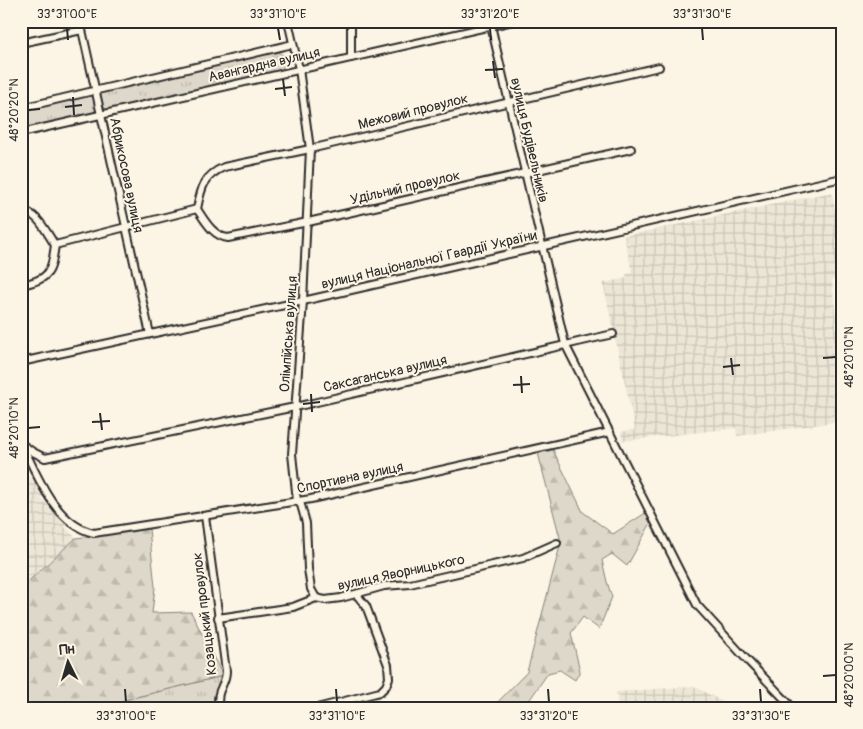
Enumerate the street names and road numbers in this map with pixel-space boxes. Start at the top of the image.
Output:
street label: Авангардна вулиця [207,43,322,86]
street label: вулиця Будівельників [507,76,552,204]
street label: Межовий провулок [356,90,470,133]
street label: Абрикосова вулиця [106,116,147,234]
street label: Удільний провулок [348,167,462,208]
street label: вулиця Національної Гвардії України [320,226,539,293]
street label: Олімпійська вулиця [276,275,301,393]
street label: Саксаганська вулиця [322,351,449,396]
street label: Спортивна вулиця [295,458,405,497]
street label: вулиця Яворницького [336,551,467,594]
street label: Козацький провулок [189,552,220,676]

